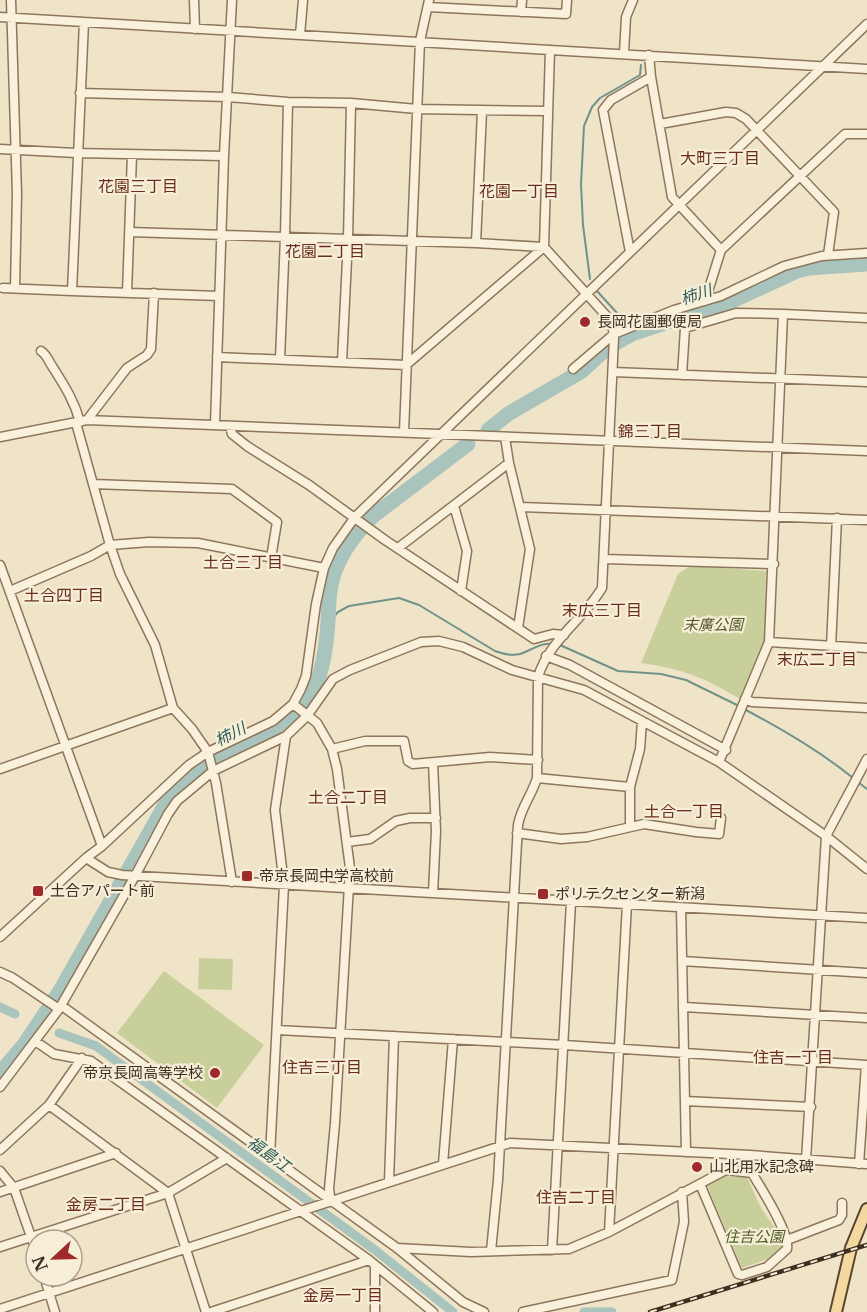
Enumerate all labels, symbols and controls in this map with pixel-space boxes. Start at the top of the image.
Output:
district label: 大町三丁目 [680,148,760,168]
district label: 花園三丁目 [98,176,178,196]
district label: 花園一丁目 [479,181,559,201]
district label: 花園二丁目 [285,241,365,261]
water label: 柿川 [678,279,716,308]
place label: 長岡花園郵便局 [597,312,702,331]
marker: 長岡花園郵便局 [578,315,592,329]
district label: 錦三丁目 [618,421,682,441]
district label: 土合三丁目 [203,552,283,572]
district label: 土合四丁目 [24,585,104,605]
district label: 末広三丁目 [562,600,642,620]
park label: 末廣公園 [683,615,745,634]
district label: 末広二丁目 [777,649,857,669]
water label: 柿川 [211,717,251,750]
district label: 土合二丁目 [308,787,388,807]
district label: 土合一丁目 [644,801,724,821]
place label: 帝京長岡中学高校前 [259,866,394,885]
marker: 帝京長岡中学高校前 [240,869,254,883]
place label: 土合アパート前 [50,881,155,900]
marker: 土合アパート前 [31,884,45,898]
place label: ポリテクセンター新潟 [555,884,705,903]
marker: ポリテクセンター新潟 [536,887,550,901]
district label: 住吉一丁目 [753,1047,833,1067]
district label: 住吉三丁目 [282,1057,362,1077]
place label: 帝京長岡高等学校 [83,1063,203,1082]
marker: 帝京長岡高等学校 [208,1066,222,1080]
water label: 福島江 [244,1132,296,1177]
place label: 山北用水記念碑 [709,1157,814,1176]
marker: 山北用水記念碑 [690,1160,704,1174]
district label: 住吉二丁目 [536,1187,616,1207]
district label: 金房二丁目 [66,1194,146,1214]
park label: 住吉公園 [724,1227,786,1246]
north arrow [24,1228,84,1288]
text: N [28,1253,52,1274]
district label: 金房一丁目 [303,1285,383,1305]

